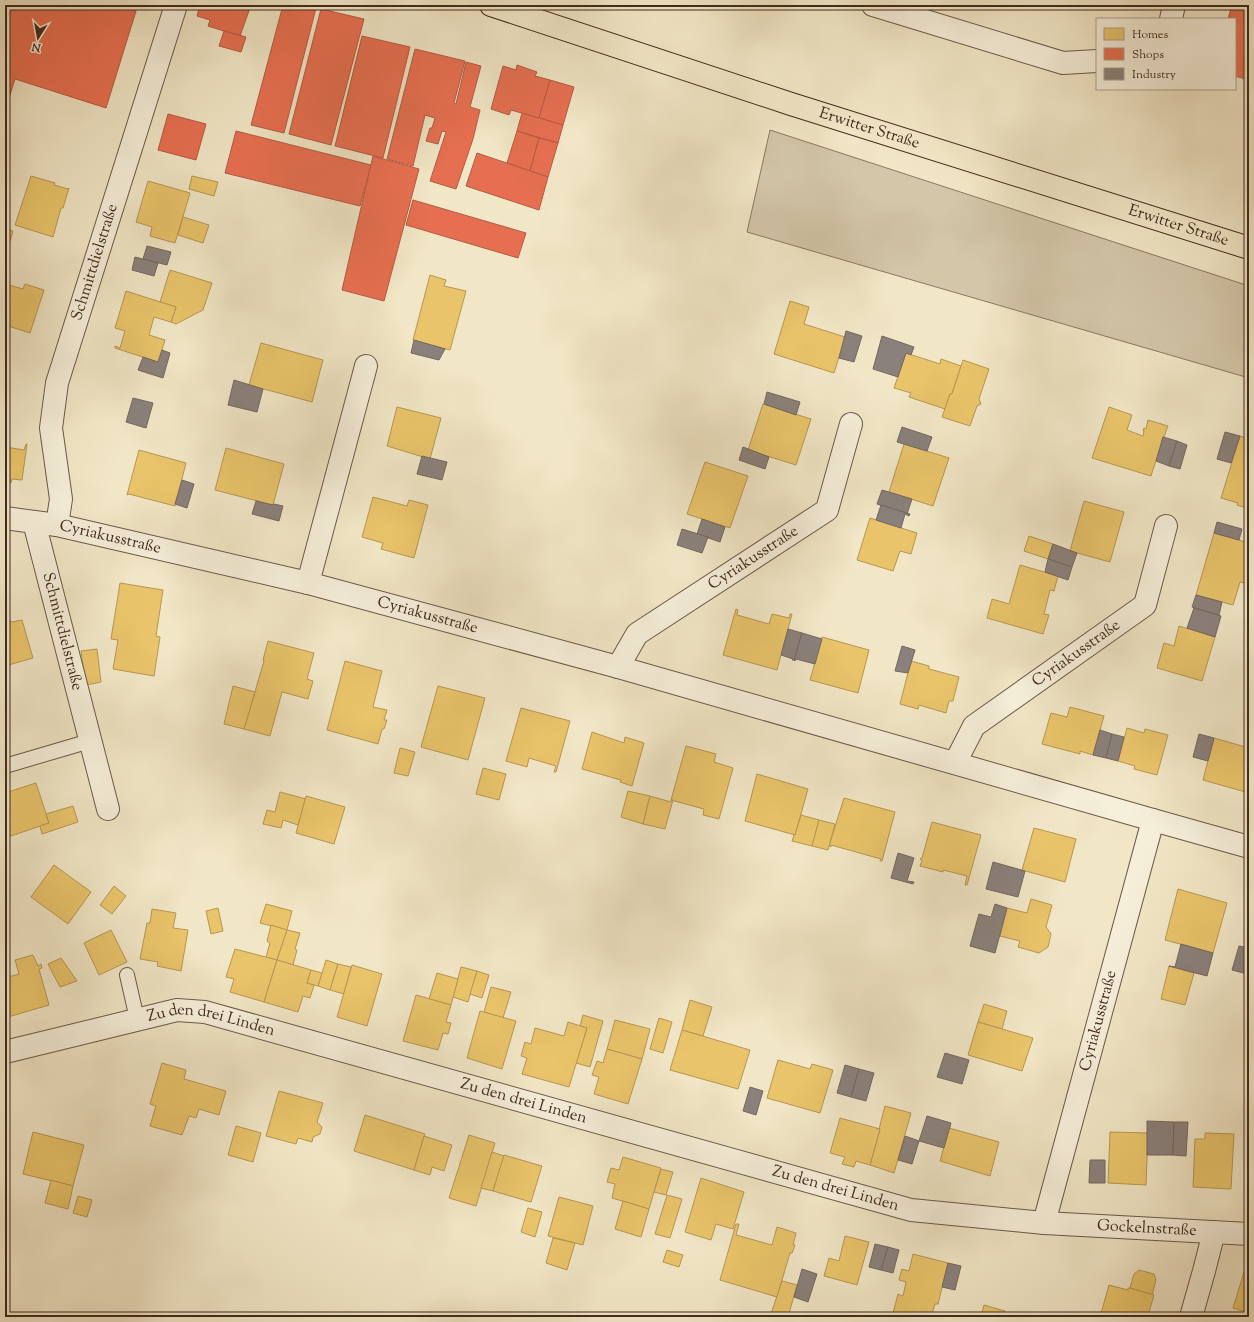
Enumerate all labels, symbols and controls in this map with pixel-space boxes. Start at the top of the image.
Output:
north arrow [18,18,58,58]
legend [1096,18,1236,90]
text: Homes [1132,26,1168,44]
text: N [30,38,43,56]
text: Shops [1132,46,1164,64]
text: Industry [1132,66,1176,84]
street label: Erwitter Straße [816,102,923,155]
street label: Erwitter Straße [1125,199,1232,252]
street label: Schmittdielstraße [66,201,124,324]
street label: Cyriakusstraße [57,514,163,560]
street label: Cyriakusstraße [704,520,803,596]
street label: Schmittdielstraße [36,570,88,693]
street label: Cyriakusstraße [375,591,481,640]
street label: Cyriakusstraße [1027,614,1125,693]
street label: Cyriakusstraße [1074,968,1124,1074]
street label: Zu den drei Linden [145,999,278,1043]
street label: Zu den drei Linden [458,1073,590,1130]
street label: Zu den drei Linden [770,1160,902,1218]
street label: Gockelnstraße [1096,1214,1197,1243]

